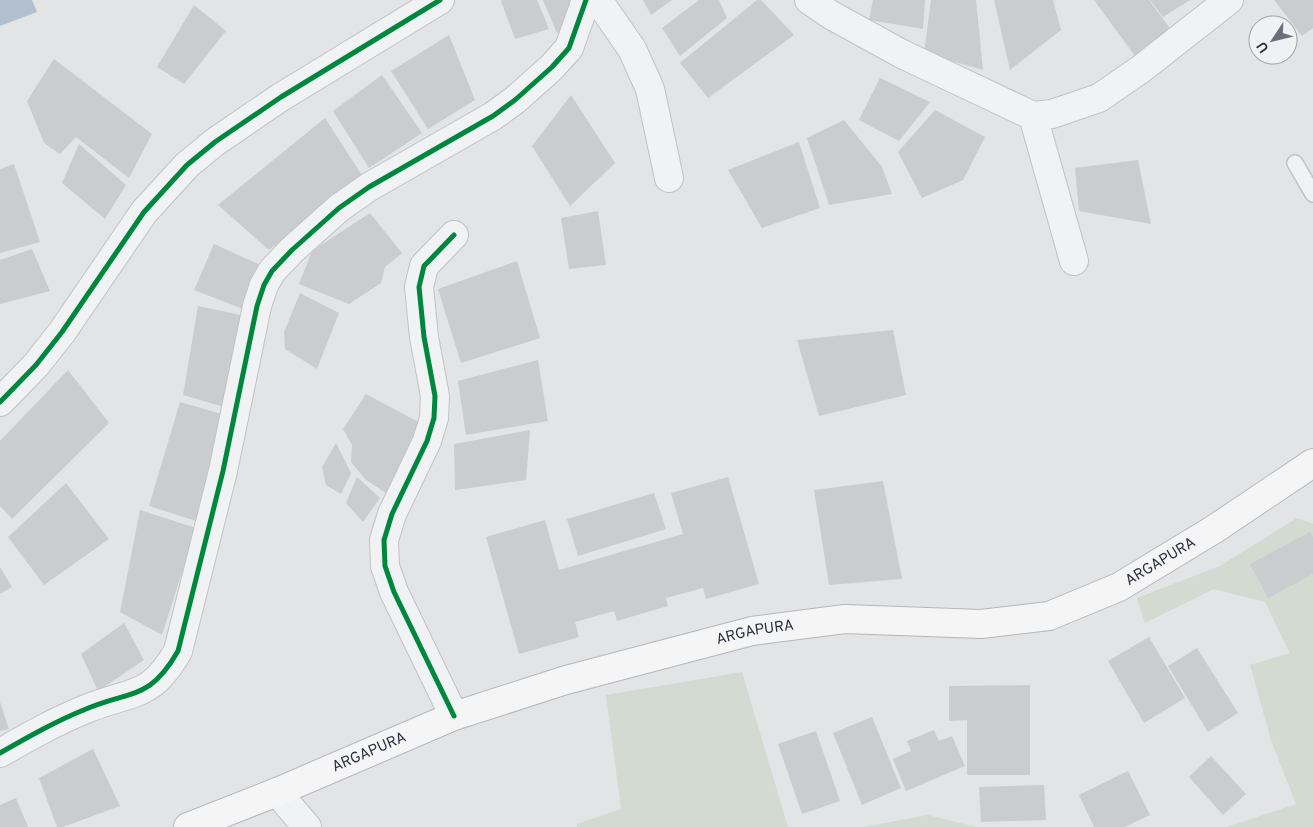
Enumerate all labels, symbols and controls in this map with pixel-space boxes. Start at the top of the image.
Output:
north arrow [1248,15,1298,65]
text: U [1254,38,1273,56]
street label: ARGAPURA [1122,533,1199,590]
street label: ARGAPURA [714,616,795,650]
street label: ARGAPURA [329,728,409,777]

